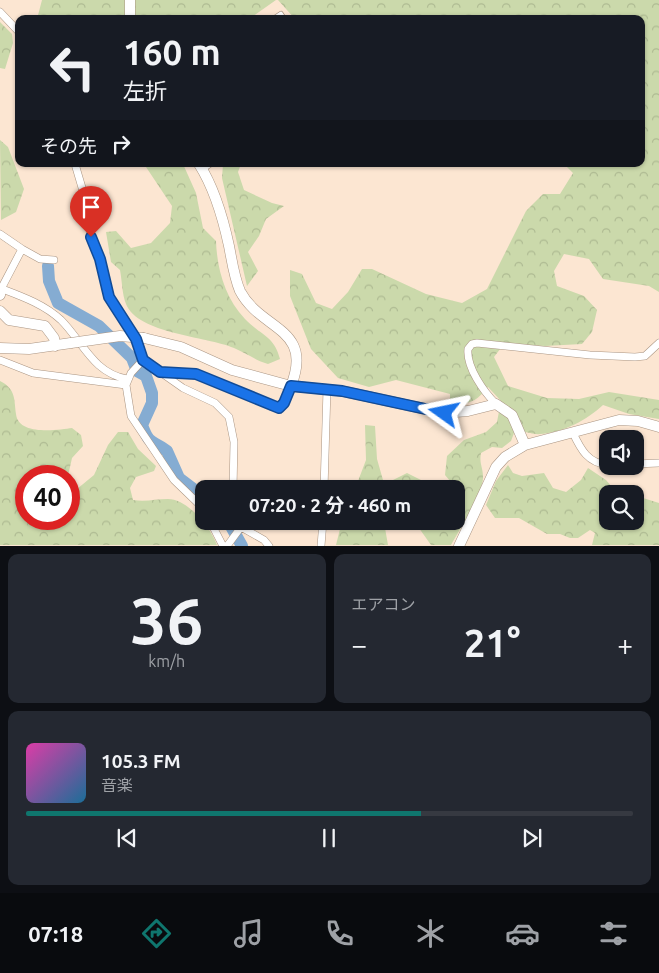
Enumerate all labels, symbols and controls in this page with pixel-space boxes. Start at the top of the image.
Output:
text: 160 m [123,32,221,72]
icon: left [40,35,105,100]
text: 左折 [123,78,167,103]
icon: right [107,130,135,158]
text: その先 [40,135,97,157]
pin [70,186,112,237]
icon: arrive [77,193,105,221]
position arrow [417,386,469,438]
map controls [599,430,644,530]
button: sound [599,430,644,475]
speed limit sign: 40 [15,465,80,530]
button: search [599,485,644,530]
text: 07:20 · 2 分 · 460 m [249,494,411,516]
text: 36 [130,583,203,656]
text: エアコン [352,595,416,613]
text: 21° [464,622,520,664]
text: − [352,629,367,660]
text: + [617,629,633,660]
text: km/h [148,652,185,670]
text: 105.3 FM [101,750,181,772]
text: 音楽 [101,776,133,794]
icon: previous [113,824,141,852]
icon: pause [315,824,343,852]
icon: next [518,824,546,852]
icon: directions [139,916,174,951]
icon: music [231,916,266,951]
icon: phone [322,916,357,951]
icon: climate [413,916,448,951]
icon: car [505,916,540,951]
icon: filters [596,916,631,951]
text: 07:18 [28,921,83,946]

